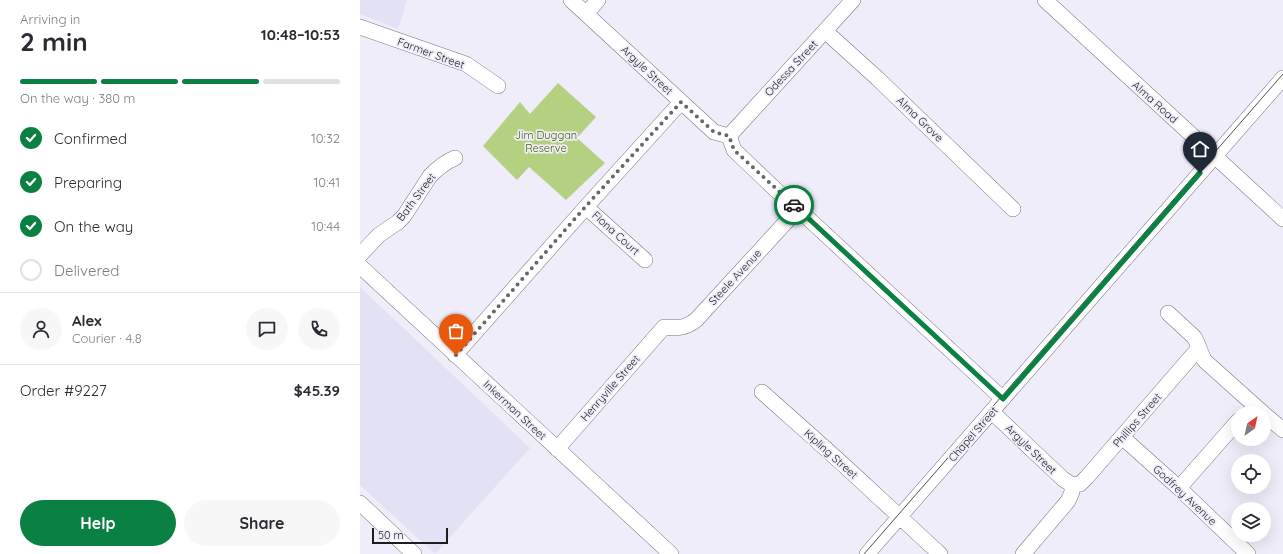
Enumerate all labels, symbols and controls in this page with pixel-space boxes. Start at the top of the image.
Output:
text: Arriving in [20,11,80,27]
text: 2 min [20,25,88,58]
text: 10:48–10:53 [261,25,340,44]
street label: Farmer Street [395,34,467,72]
street label: Odessa Street [761,37,821,99]
street label: Argyle Street [618,42,676,98]
street label: Alma Road [1129,78,1181,126]
text: On the way · 380 m [20,90,135,106]
street label: Alma Grove [894,93,946,145]
icon: check [20,127,42,149]
park label: Jim Duggan Reserve [515,128,577,155]
text: Confirmed [54,129,127,148]
text: 10:32 [311,130,340,146]
pin [1183,132,1217,173]
icon: home [1189,138,1211,160]
street label: Bath Street [393,170,439,224]
icon: check [20,171,42,193]
text: Preparing [54,173,122,192]
text: 10:41 [313,174,340,190]
courier [774,185,814,225]
icon: car [783,194,805,216]
street label: Fiona Court [589,208,643,258]
icon: check [20,215,42,237]
text: On the way [54,217,133,236]
text: 10:44 [311,218,340,234]
street label: Steele Avenue [705,246,765,308]
text: Delivered [54,261,119,280]
button: person [20,308,62,350]
button: chat [246,308,288,350]
button: phone [298,308,340,350]
text: Alex [72,311,102,330]
pin [439,314,473,355]
icon: bag [445,320,467,342]
text: Courier · 4.8 [72,330,142,346]
street label: Henryville Street [577,352,643,424]
street label: Inkerman Street [480,377,550,443]
text: Order #9227 [20,381,107,400]
text: $45.39 [294,381,340,400]
street label: Phillips Street [1110,390,1165,450]
street label: Chapel Street [945,403,1001,464]
north arrow [1231,406,1271,446]
map controls [1231,406,1271,542]
street label: Argyle Street [1002,421,1060,477]
street label: Kipling Street [801,426,861,482]
button: locate [1231,454,1271,494]
street label: Godfrey Avenue [1150,462,1220,528]
button: Help [20,500,176,546]
button: Share [184,500,340,546]
button: layers [1231,502,1271,542]
scale bar [372,526,448,545]
text: 50 m [378,528,404,542]

